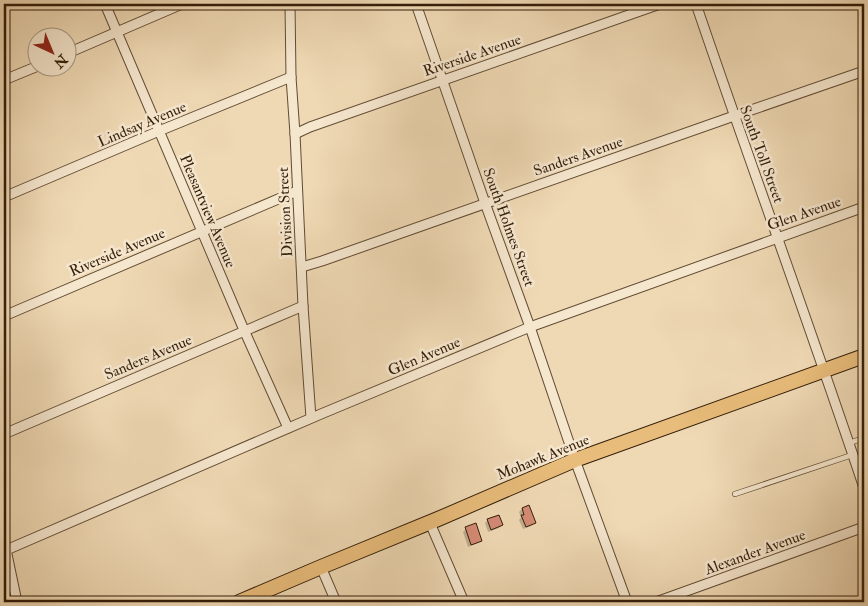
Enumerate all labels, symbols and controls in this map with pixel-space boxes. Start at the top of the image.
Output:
north arrow [28,28,78,78]
street label: Riverside Avenue [421,30,524,81]
text: N [50,50,72,72]
street label: Lindsay Avenue [95,97,189,152]
street label: South Toll Street [735,103,788,206]
street label: Sanders Avenue [531,132,625,181]
street label: Pleasantview Avenue [175,152,240,271]
street label: South Holmes Street [478,165,539,289]
street label: Division Street [274,166,297,257]
street label: Glen Avenue [765,192,844,235]
street label: Riverside Avenue [66,224,168,281]
street label: Sanders Avenue [102,331,195,384]
street label: Glen Avenue [385,333,463,380]
street label: Mohawk Avenue [494,430,592,485]
street label: Alexander Avenue [701,525,808,580]

